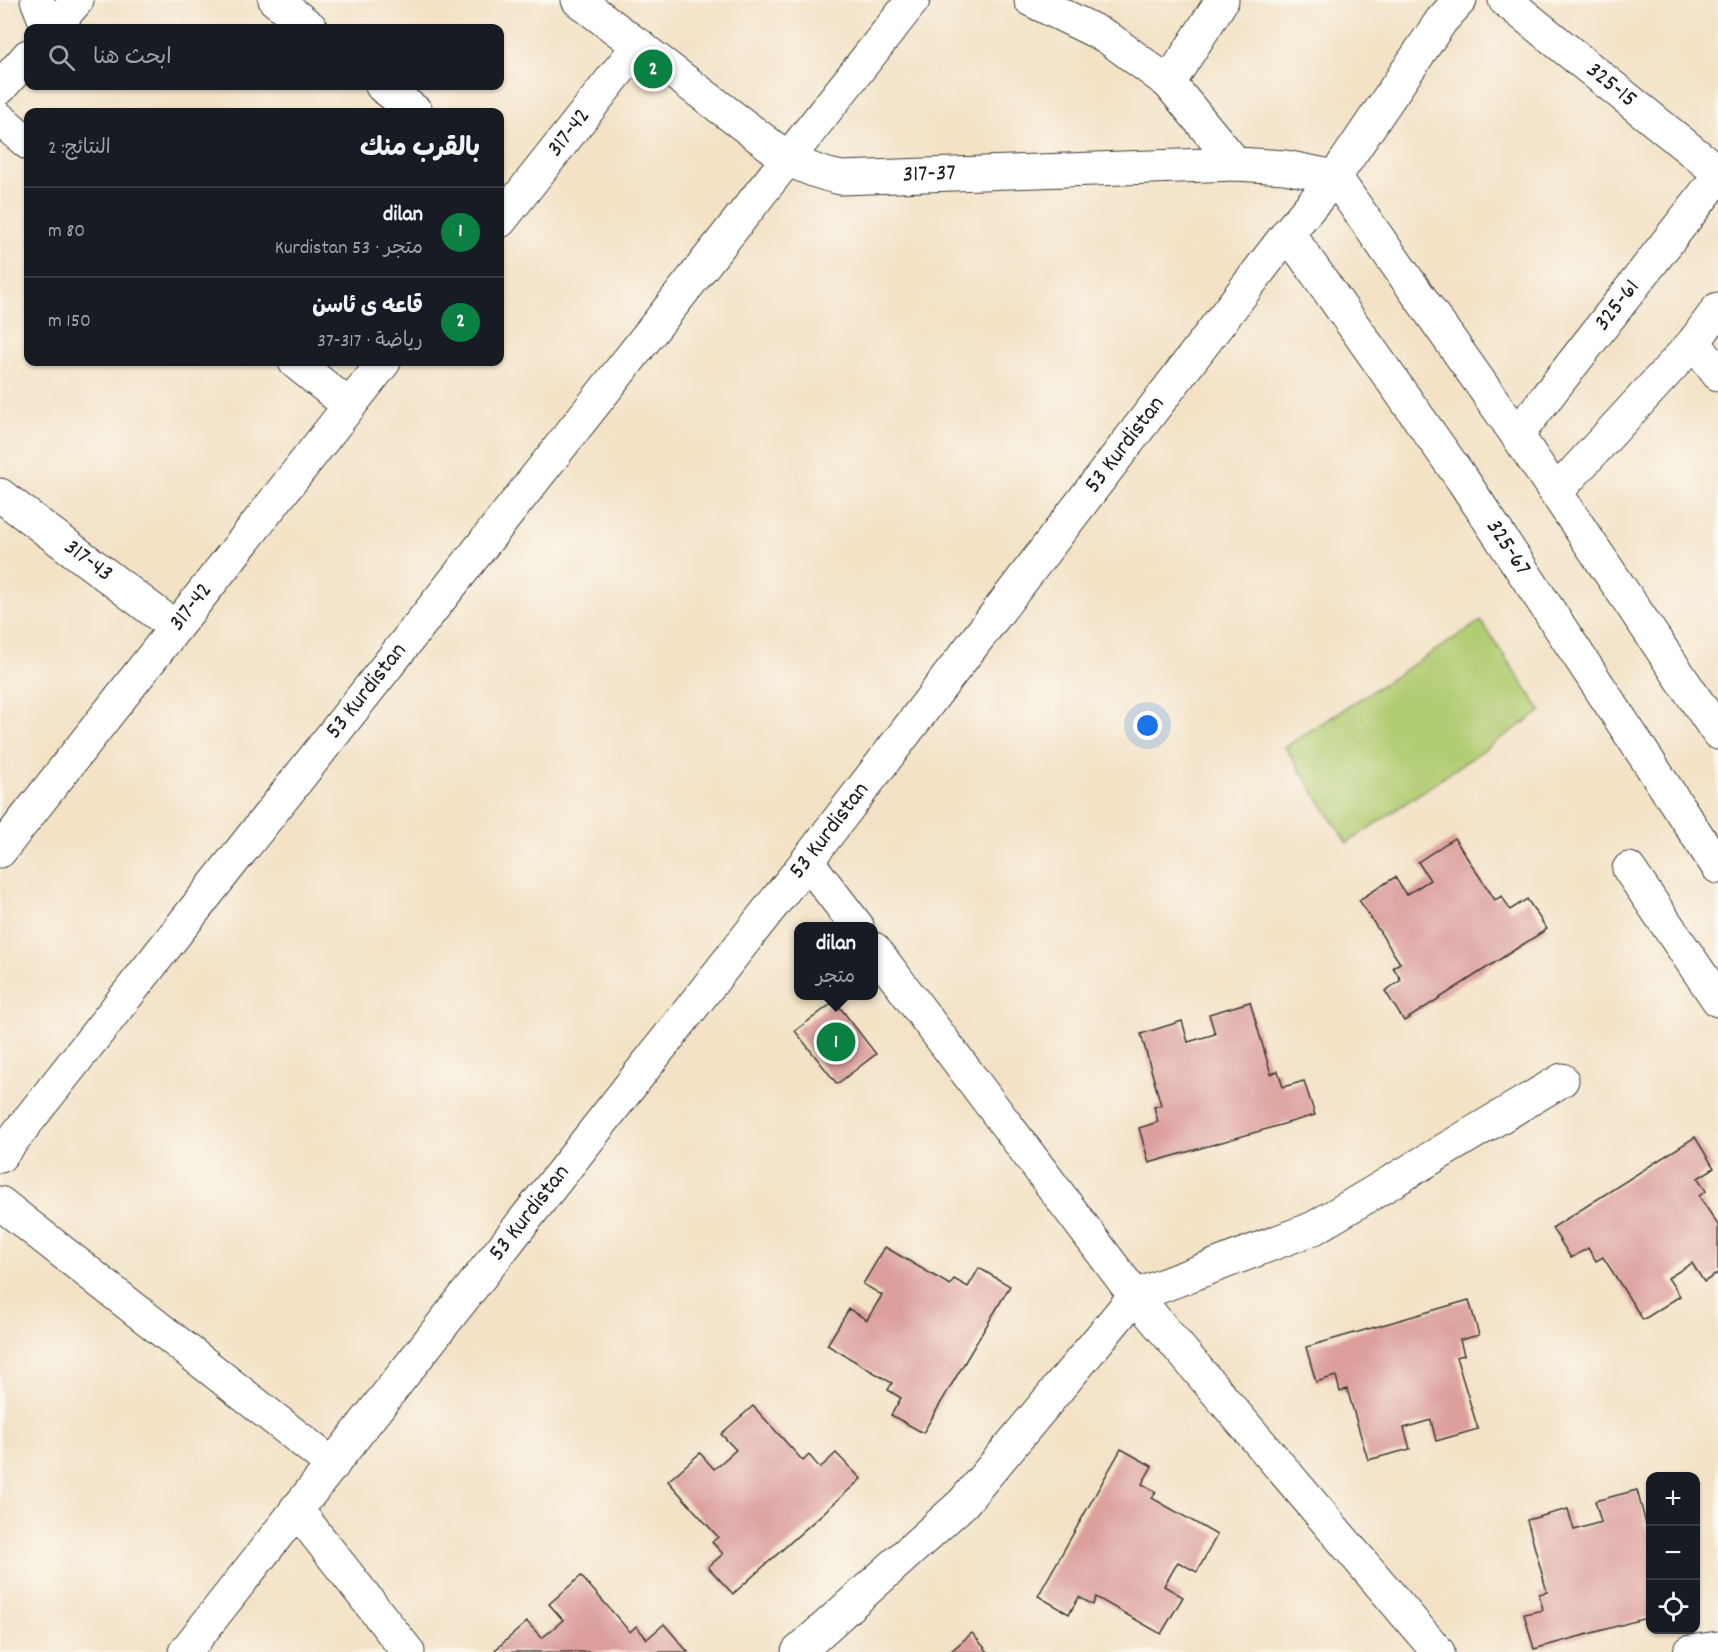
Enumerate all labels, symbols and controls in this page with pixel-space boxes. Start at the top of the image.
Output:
search box [24,24,504,90]
icon: search [45,41,78,74]
text: ابحث هنا [93,43,172,74]
pin: 2 [634,46,672,92]
street label: 325-15 [1578,54,1644,117]
street label: 317-42 [539,101,599,165]
text: بالقرب منك [360,131,480,168]
text: النتائج: 2 [48,135,111,163]
street label: 317-37 [902,157,956,193]
text: dilan [383,200,423,231]
text: 80 m [48,218,85,246]
text: 1 [458,218,463,246]
text: متجر · 53 Kurdistan [275,235,423,263]
street label: 325-61 [1587,272,1649,339]
text: قاعه ى ئاسن [312,292,423,323]
text: 150 m [48,308,91,336]
text: 2 [456,308,465,336]
text: رياضة · 317-37 [317,328,423,356]
street label: 53 Kurdistan [1077,389,1174,501]
street label: 325-67 [1476,513,1539,583]
street label: 317-43 [56,531,120,591]
street label: 317-42 [161,576,221,639]
street label: 53 Kurdistan [318,636,416,747]
your location [1133,711,1162,740]
street label: 53 Kurdistan [782,775,878,887]
popup [794,922,878,1000]
text: dilan [816,929,856,960]
text: متجر [816,964,855,992]
pin: 1 [816,1020,856,1064]
street label: 53 Kurdistan [481,1158,579,1269]
map controls [1646,1472,1700,1634]
button: + [1646,1472,1700,1526]
button: − [1646,1526,1700,1580]
button: locate [1646,1580,1700,1634]

